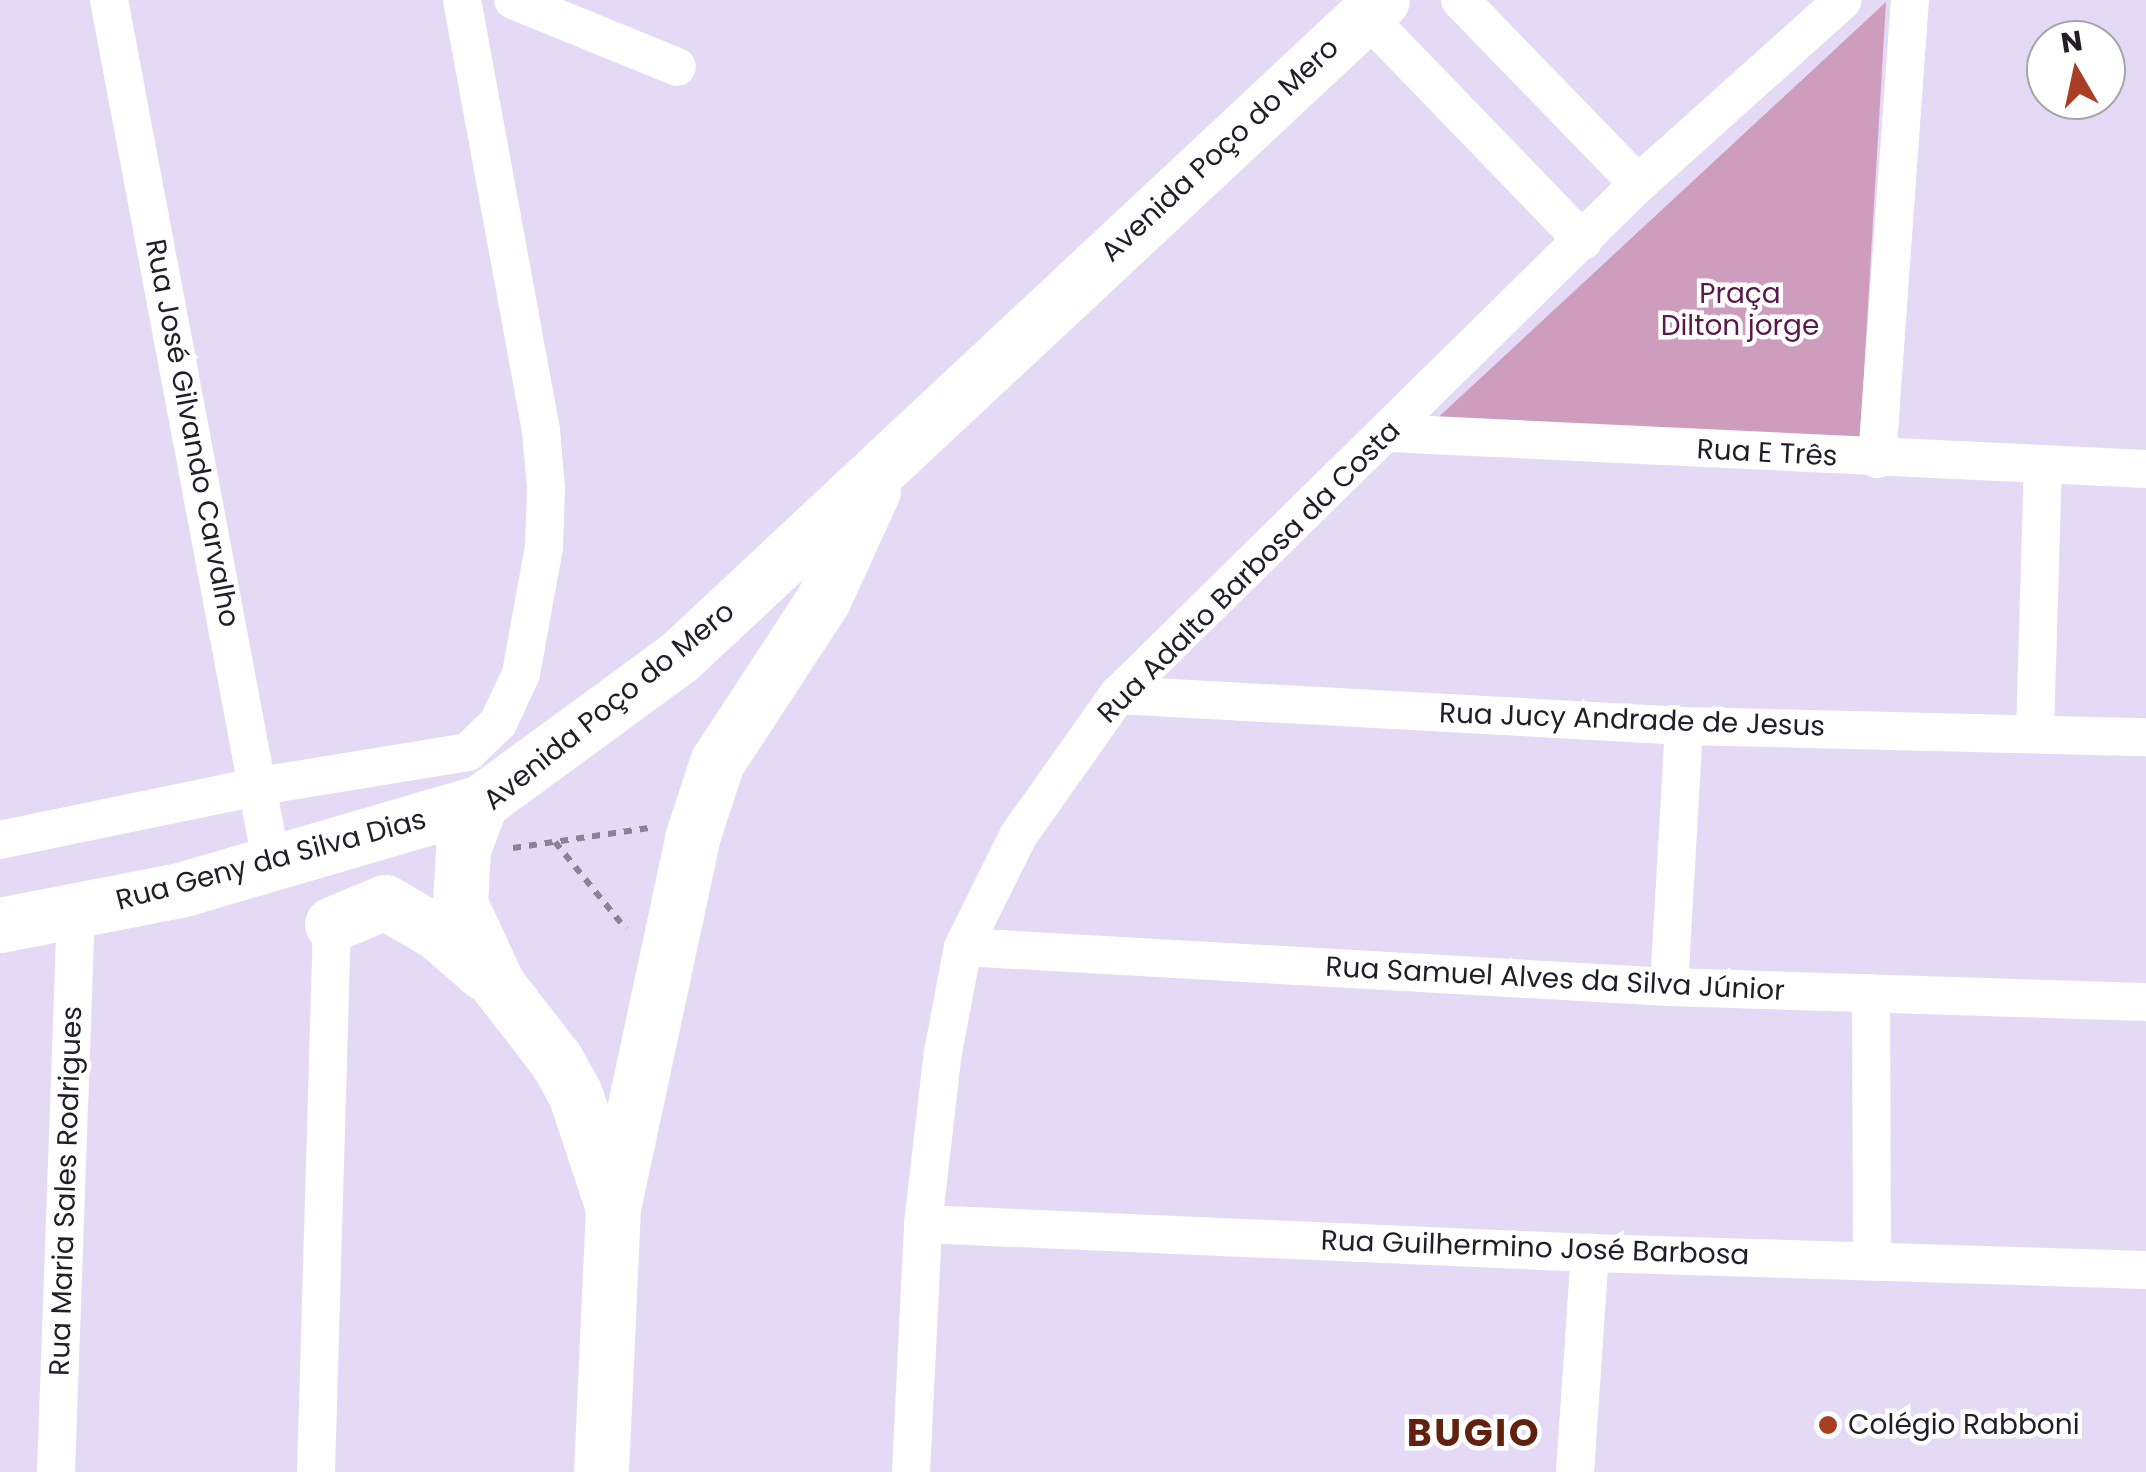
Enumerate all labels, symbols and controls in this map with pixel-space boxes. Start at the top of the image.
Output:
north arrow [2026,20,2126,120]
text: N [2058,21,2085,63]
street label: Avenida Poço do Mero [1094,31,1346,269]
street label: Rua José Gilvando Carvalho [138,236,246,630]
park label: Praça Dilton jorge [1661,277,1819,343]
street label: Rua Adalto Barbosa da Costa [1091,414,1407,730]
street label: Rua E Três [1696,433,1838,473]
street label: Avenida Poço do Mero [477,595,741,817]
street label: Rua Jucy Andrade de Jesus [1438,696,1826,744]
street label: Rua Geny da Silva Dias [112,802,430,918]
street label: Rua Samuel Alves da Silva Júnior [1325,950,1785,1008]
street label: Rua Maria Sales Rodrigues [43,1006,89,1376]
street label: Rua Guilhermino José Barbosa [1320,1224,1750,1272]
place label: Colégio Rabboni [1848,1408,2080,1442]
district label: BUGIO [1407,1410,1541,1456]
marker: Colégio Rabboni [1817,1414,1839,1436]

